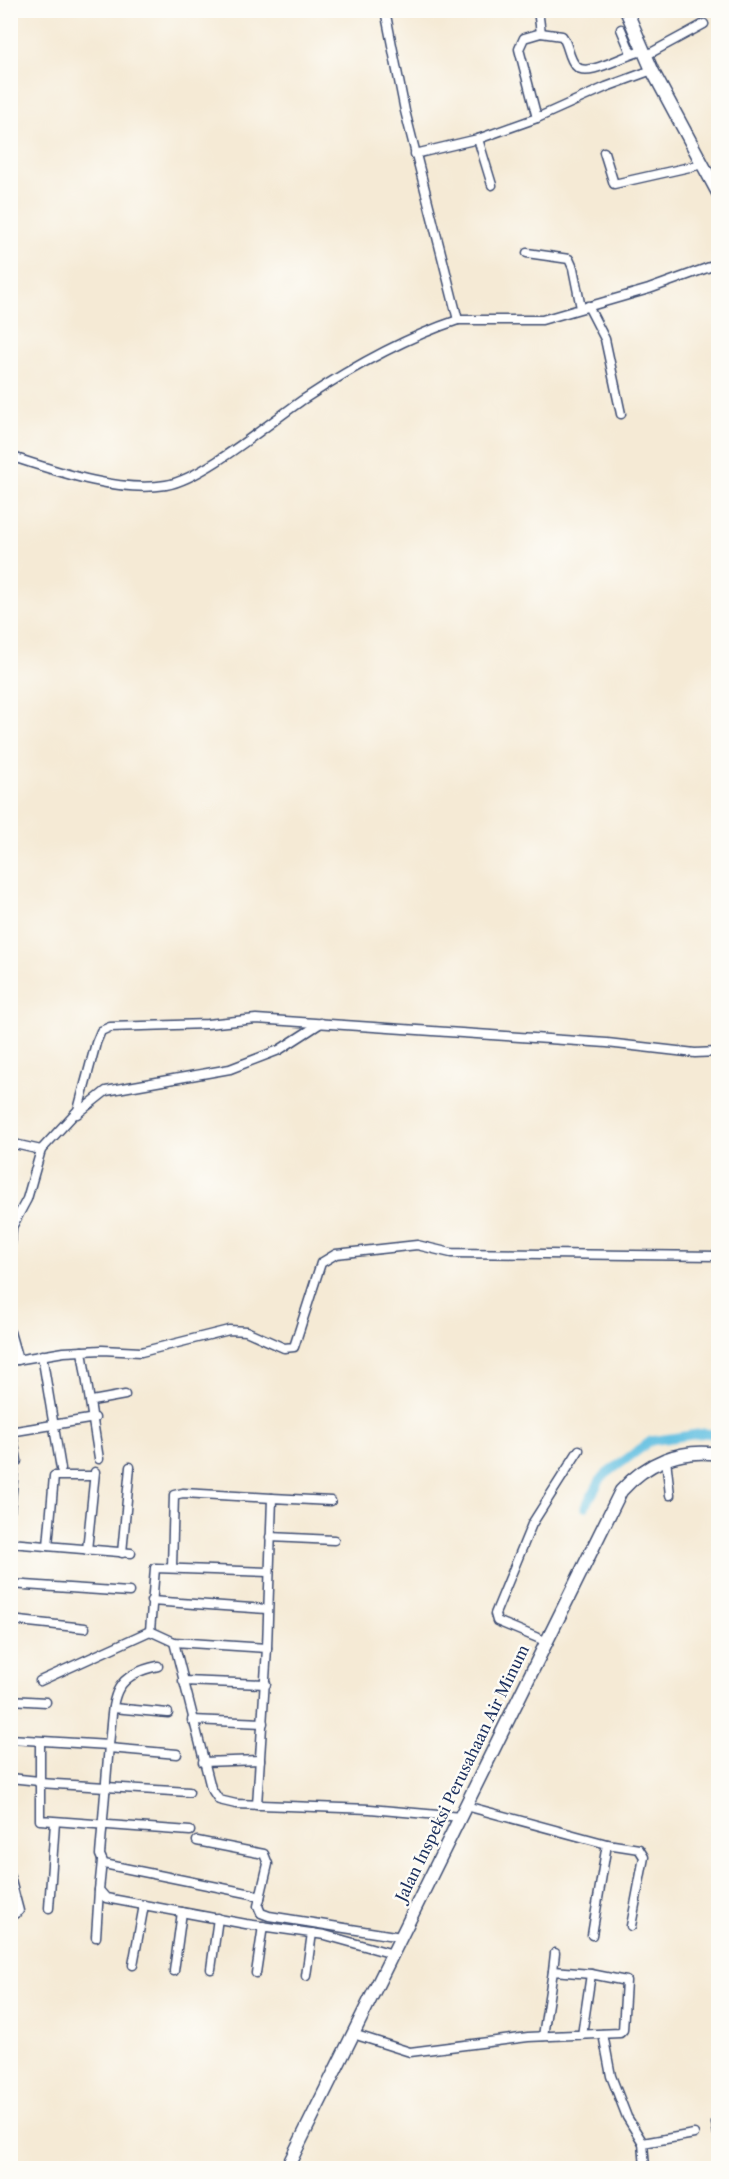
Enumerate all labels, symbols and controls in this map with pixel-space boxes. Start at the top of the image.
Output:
street label: Jalan Inspeksi Perusahaan Air Minum [390,1641,533,1907]

